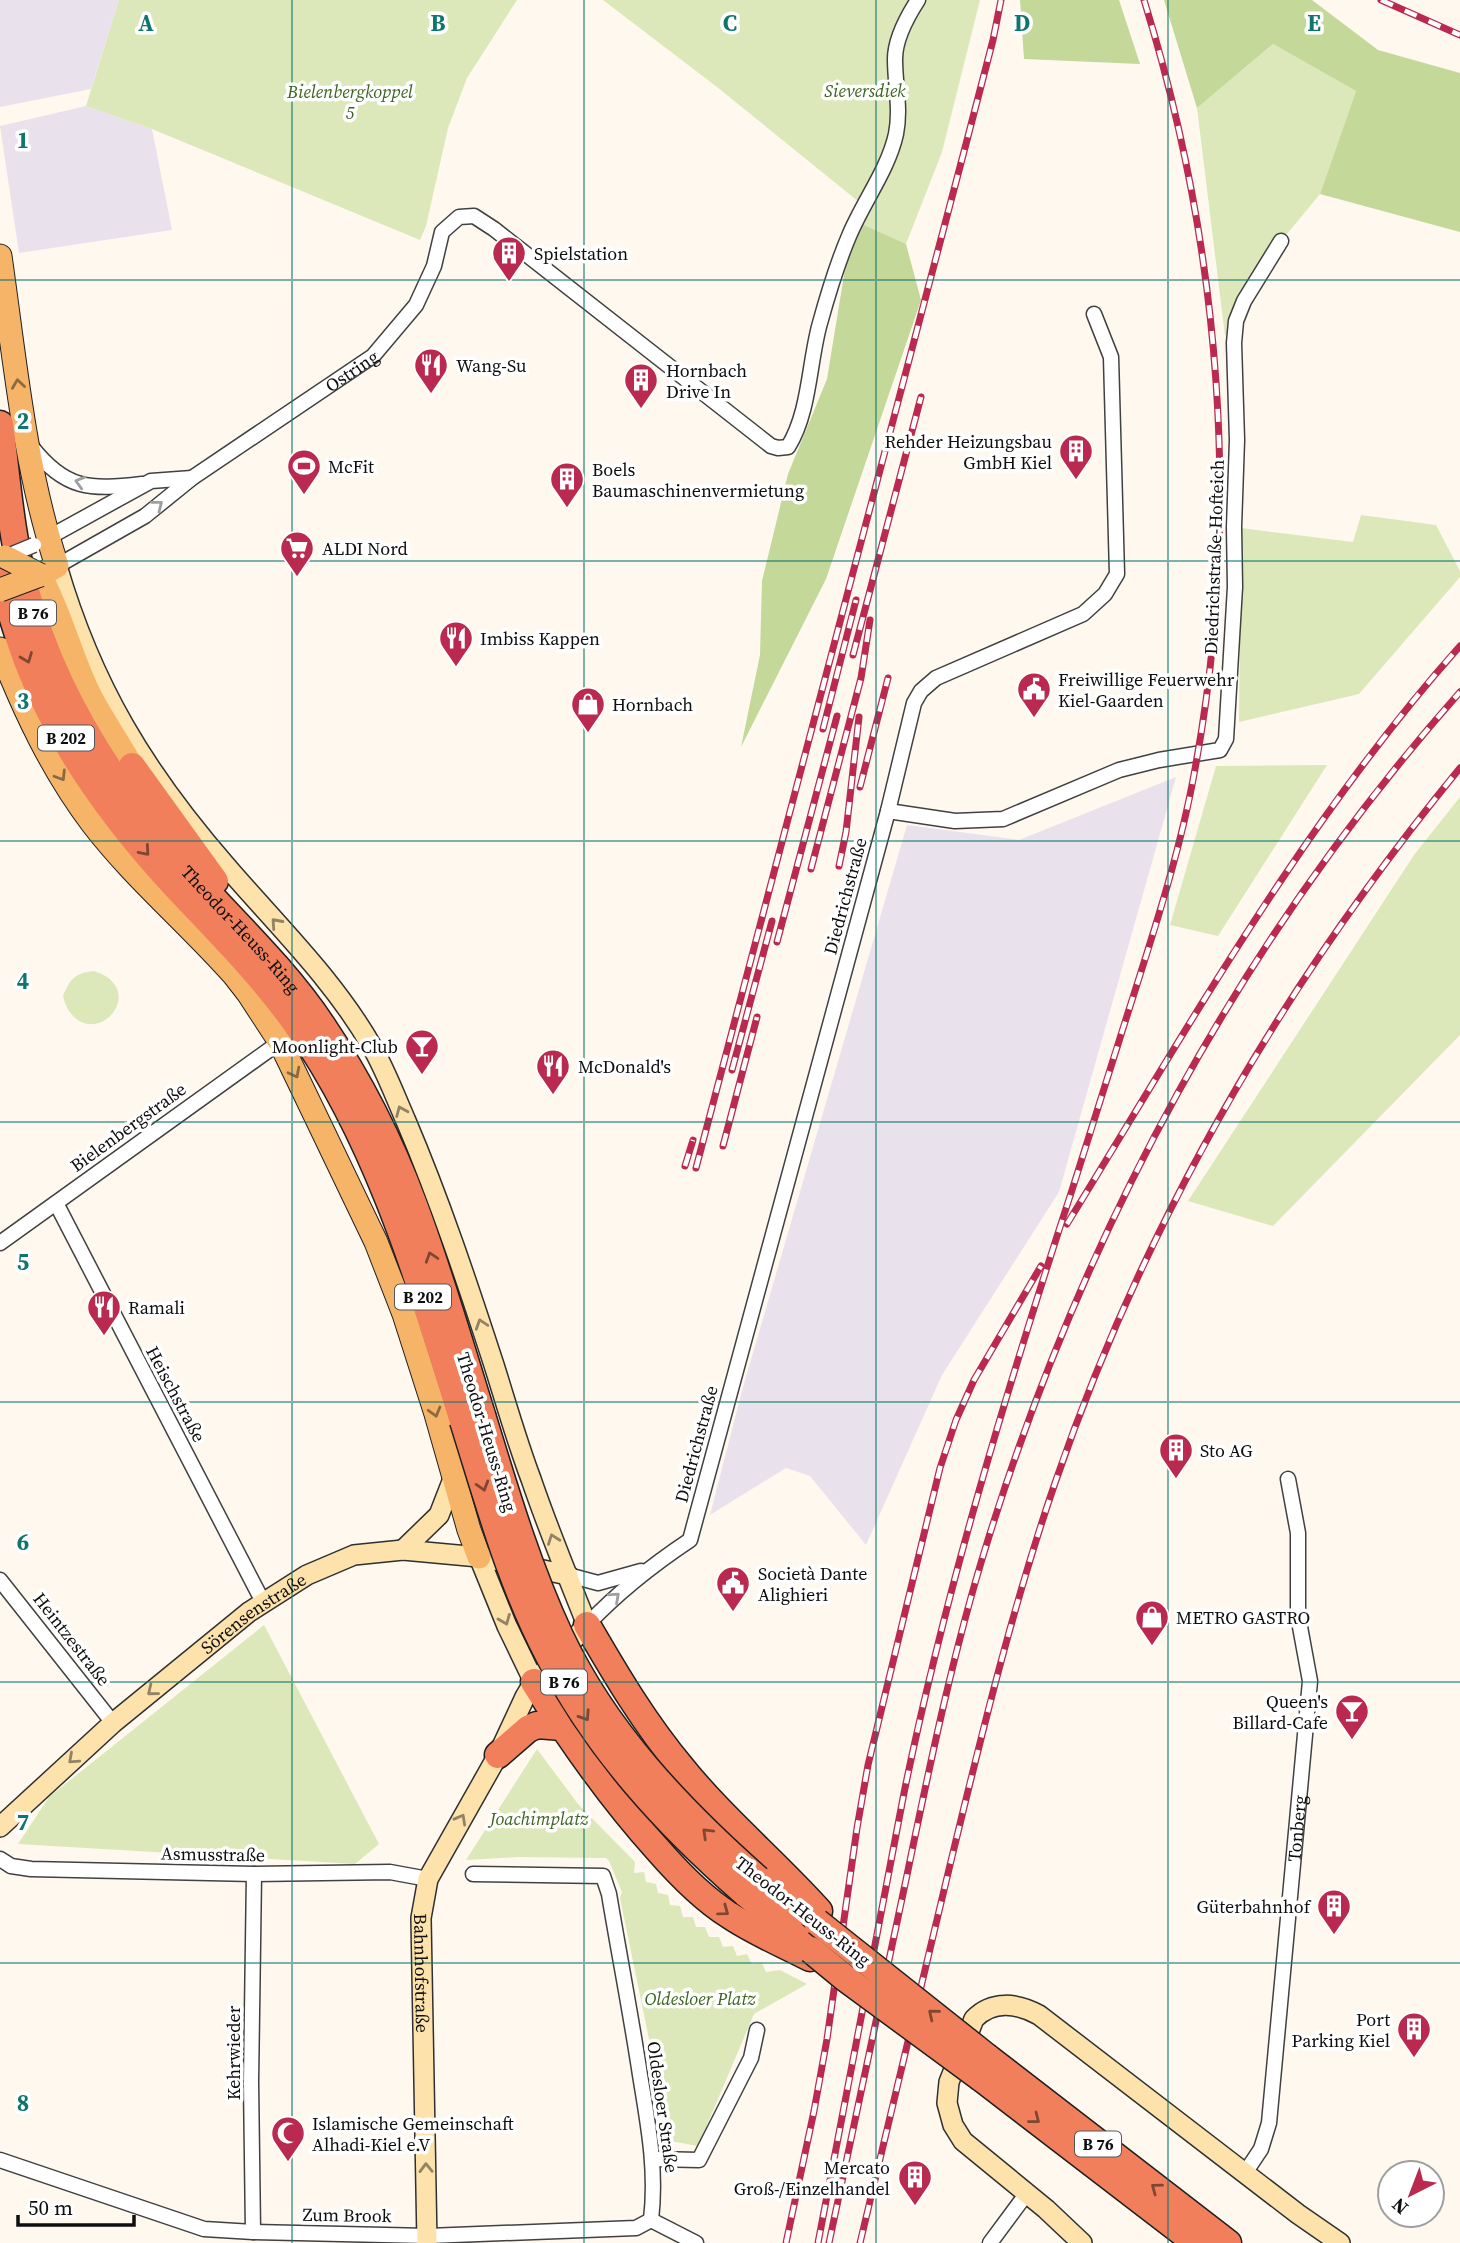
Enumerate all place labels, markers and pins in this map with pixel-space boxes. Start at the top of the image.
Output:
building icon: Spielstation [490,234,528,283]
place label: Spielstation [534,241,628,266]
restaurant icon: Wang-Su [412,346,450,395]
place label: Wang-Su [456,353,527,378]
place label: Hornbach Drive In [666,358,747,404]
building icon: Hornbach Drive In [622,361,660,410]
place label: Rehder Heizungsbau GmbH Kiel [884,429,1052,475]
building icon: Rehder Heizungsbau GmbH Kiel [1057,432,1095,481]
sports icon: McFit [285,447,323,496]
place label: McFit [328,454,374,479]
place label: Boels Baumaschinenvermietung [592,457,804,503]
building icon: Boels Baumaschinenvermietung [548,460,586,509]
supermarket icon: ALDI Nord [278,529,316,578]
place label: ALDI Nord [322,536,408,561]
restaurant icon: Imbiss Kappen [437,619,475,668]
place label: Imbiss Kappen [480,626,600,651]
place label: Freiwillige Feuerwehr Kiel-Gaarden [1058,667,1235,713]
public building icon: Freiwillige Feuerwehr Kiel-Gaarden [1015,670,1053,719]
shop icon: Hornbach [569,685,607,734]
place label: Hornbach [612,692,693,717]
bar icon: Moonlight-Club [403,1027,441,1076]
place label: Moonlight-Club [272,1034,398,1059]
restaurant icon: McDonald's [534,1047,572,1096]
place label: McDonald's [578,1054,671,1079]
restaurant icon: Ramali [85,1288,123,1337]
place label: Ramali [128,1295,185,1320]
building icon: Sto AG [1157,1431,1195,1480]
place label: Sto AG [1200,1438,1253,1463]
place label: Società Dante Alighieri [758,1561,867,1607]
public building icon: Società Dante Alighieri [714,1564,752,1613]
shop icon: METRO GASTRO [1133,1598,1171,1647]
place label: METRO GASTRO [1176,1605,1310,1630]
place label: Queen's Billard-Cafe [1232,1689,1328,1735]
bar icon: Queen's Billard-Cafe [1333,1692,1371,1741]
building icon: Güterbahnhof [1315,1887,1353,1936]
place label: Güterbahnhof [1196,1894,1312,1919]
place label: Port Parking Kiel [1292,2007,1390,2053]
building icon: Port Parking Kiel [1395,2010,1433,2059]
place label: Islamische Gemeinschaft Alhadi-Kiel e.V [312,2111,514,2157]
mosque icon: Islamische Gemeinschaft Alhadi-Kiel e.V [269,2114,307,2163]
place label: Mercato Groß-/Einzelhandel [734,2155,890,2201]
building icon: Mercato Groß-/Einzelhandel [896,2158,934,2207]

